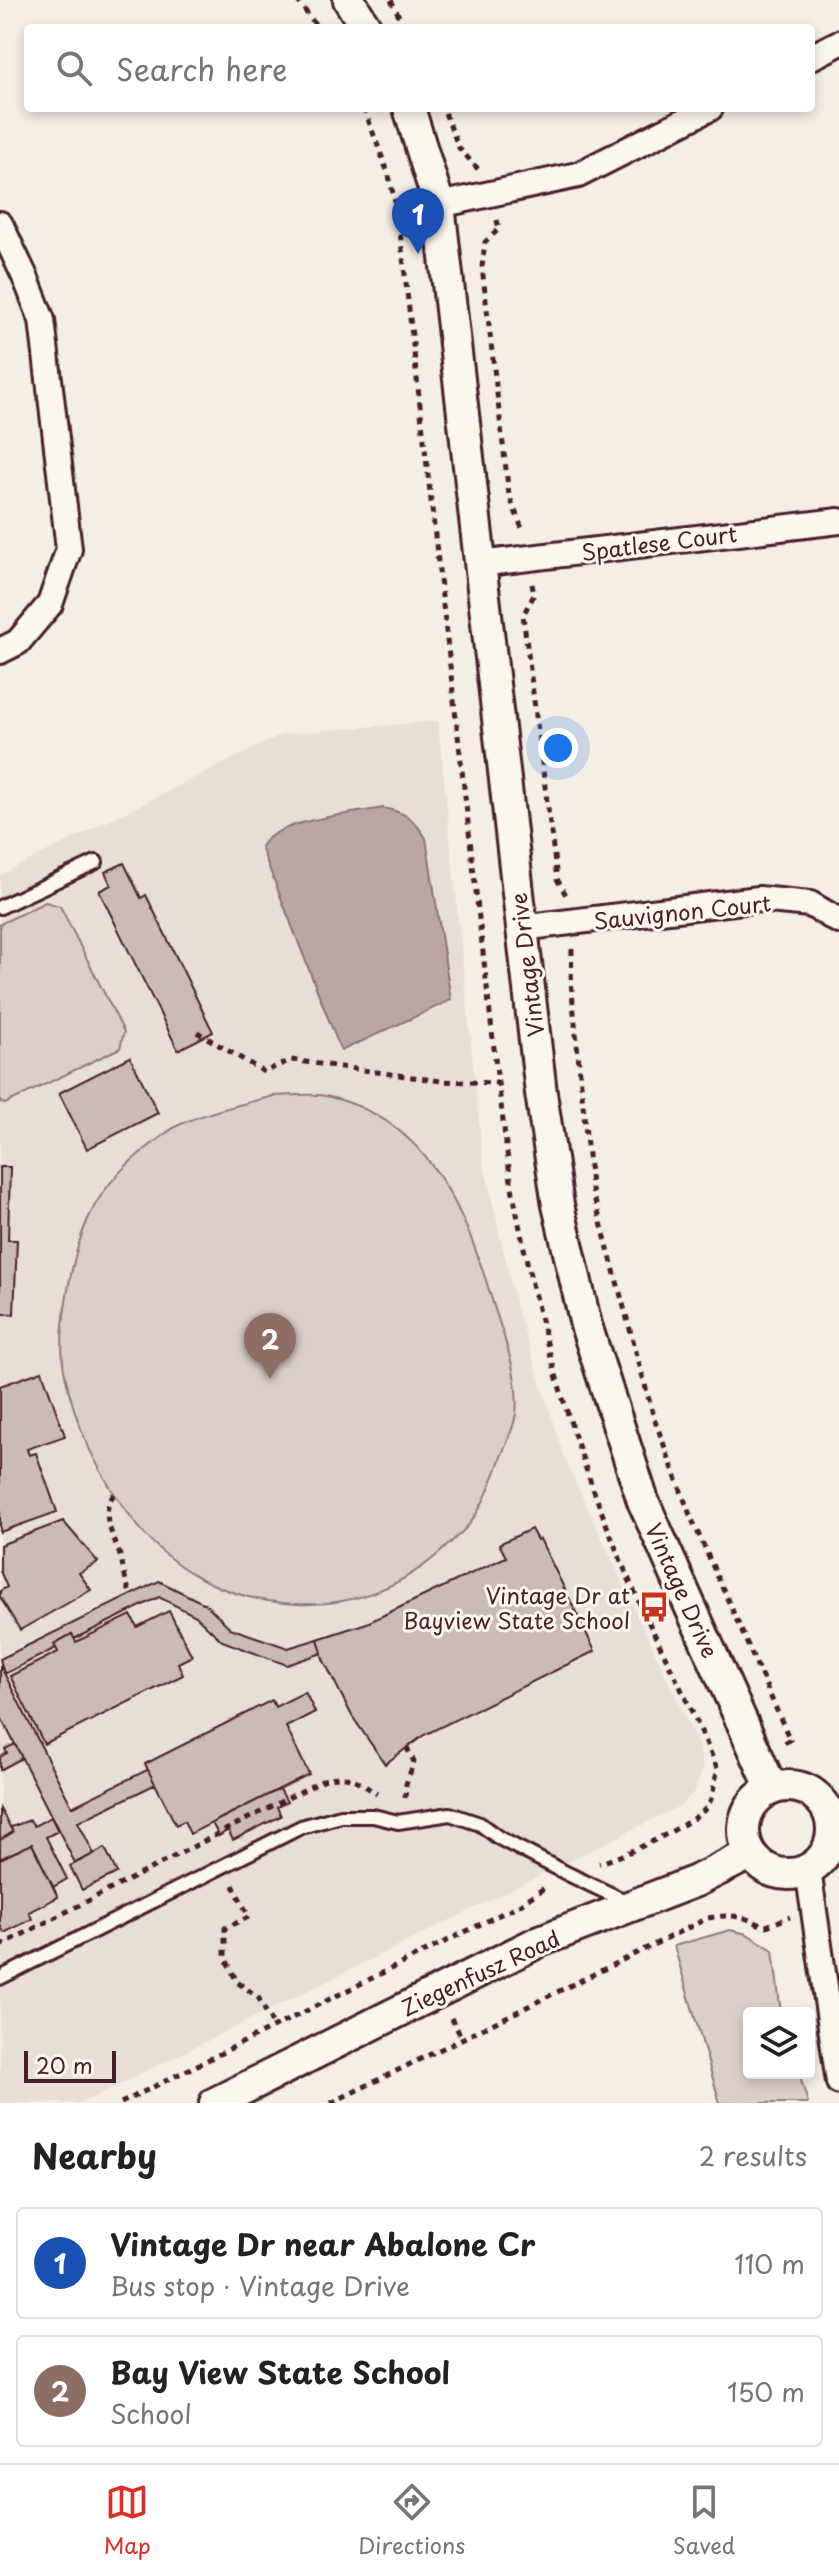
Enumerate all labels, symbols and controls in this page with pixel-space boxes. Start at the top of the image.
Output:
search box [24,24,815,112]
icon: search [52,46,96,90]
text: Search here [116,46,288,91]
pin: 1 [392,188,444,254]
street label: Spatlese Court [579,516,739,568]
your location [538,728,578,768]
street label: Sauvignon Court [592,885,772,937]
street label: Vintage Drive [501,891,551,1039]
pin: 2 [244,1313,296,1379]
street label: Vintage Drive [638,1517,728,1663]
place label: Vintage Dr at Bayview State School [403,1578,630,1636]
bus stop icon: Vintage Dr at Bayview State School [637,1590,671,1624]
street label: Ziegenfusz Road [395,1921,565,2023]
map controls [743,2007,815,2079]
button: layers [743,2007,815,2079]
scale bar [24,2047,116,2083]
text: 20 m [36,2048,93,2081]
text: Nearby [32,2129,157,2181]
text: 2 results [699,2136,807,2175]
text: Vintage Dr near Abalone Cr [110,2221,535,2266]
text: 1 [54,2244,66,2283]
text: 110 m [734,2244,805,2283]
text: Bus stop · Vintage Drive [110,2266,410,2305]
text: Bay View State School [110,2349,450,2394]
text: 2 [51,2372,69,2411]
text: 150 m [727,2372,805,2411]
text: School [110,2394,192,2433]
tab: Map [104,2480,151,2561]
tab: Directions [358,2480,465,2561]
tab: Saved [673,2480,735,2561]

